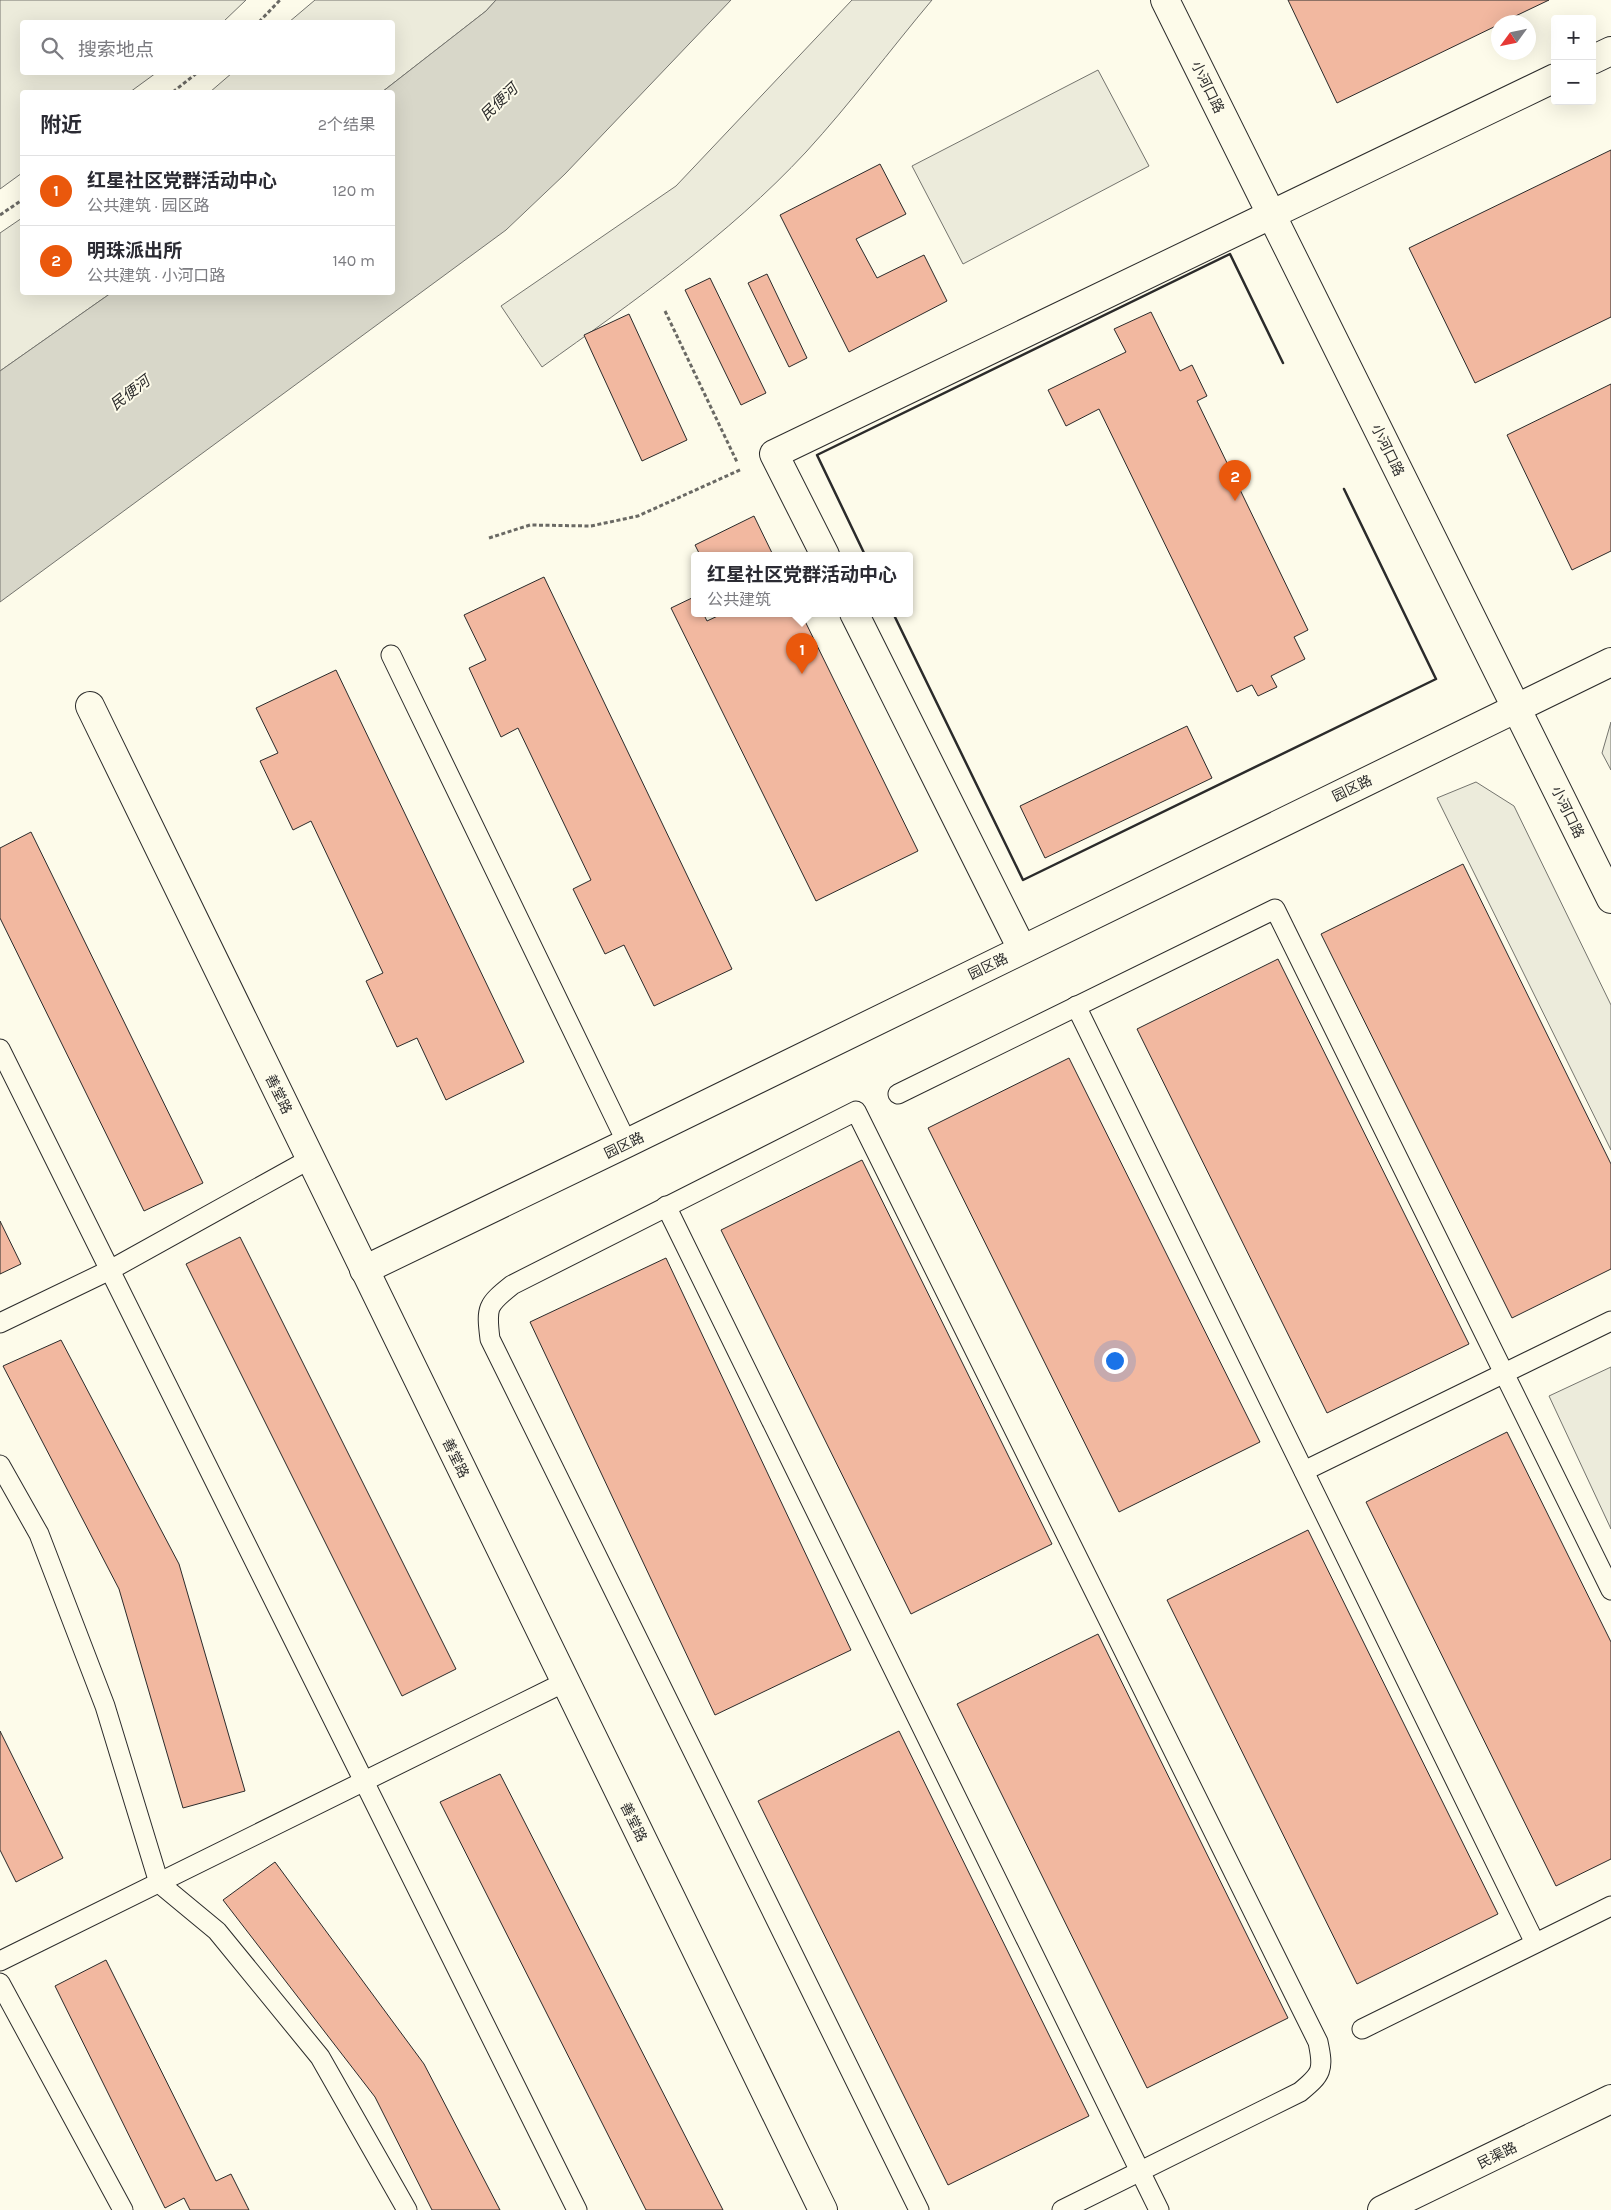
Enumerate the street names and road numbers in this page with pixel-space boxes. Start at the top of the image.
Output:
street label: 小河口路 [1188,58,1227,116]
street label: 小河口路 [1368,421,1407,479]
street label: 园区路 [1330,772,1375,805]
street label: 小河口路 [1548,783,1587,841]
street label: 园区路 [966,950,1011,983]
street label: 善堂路 [262,1072,295,1117]
street label: 园区路 [602,1129,647,1162]
street label: 善堂路 [439,1436,472,1481]
street label: 善堂路 [617,1800,650,1845]
street label: 民渠路 [1475,2139,1520,2172]

